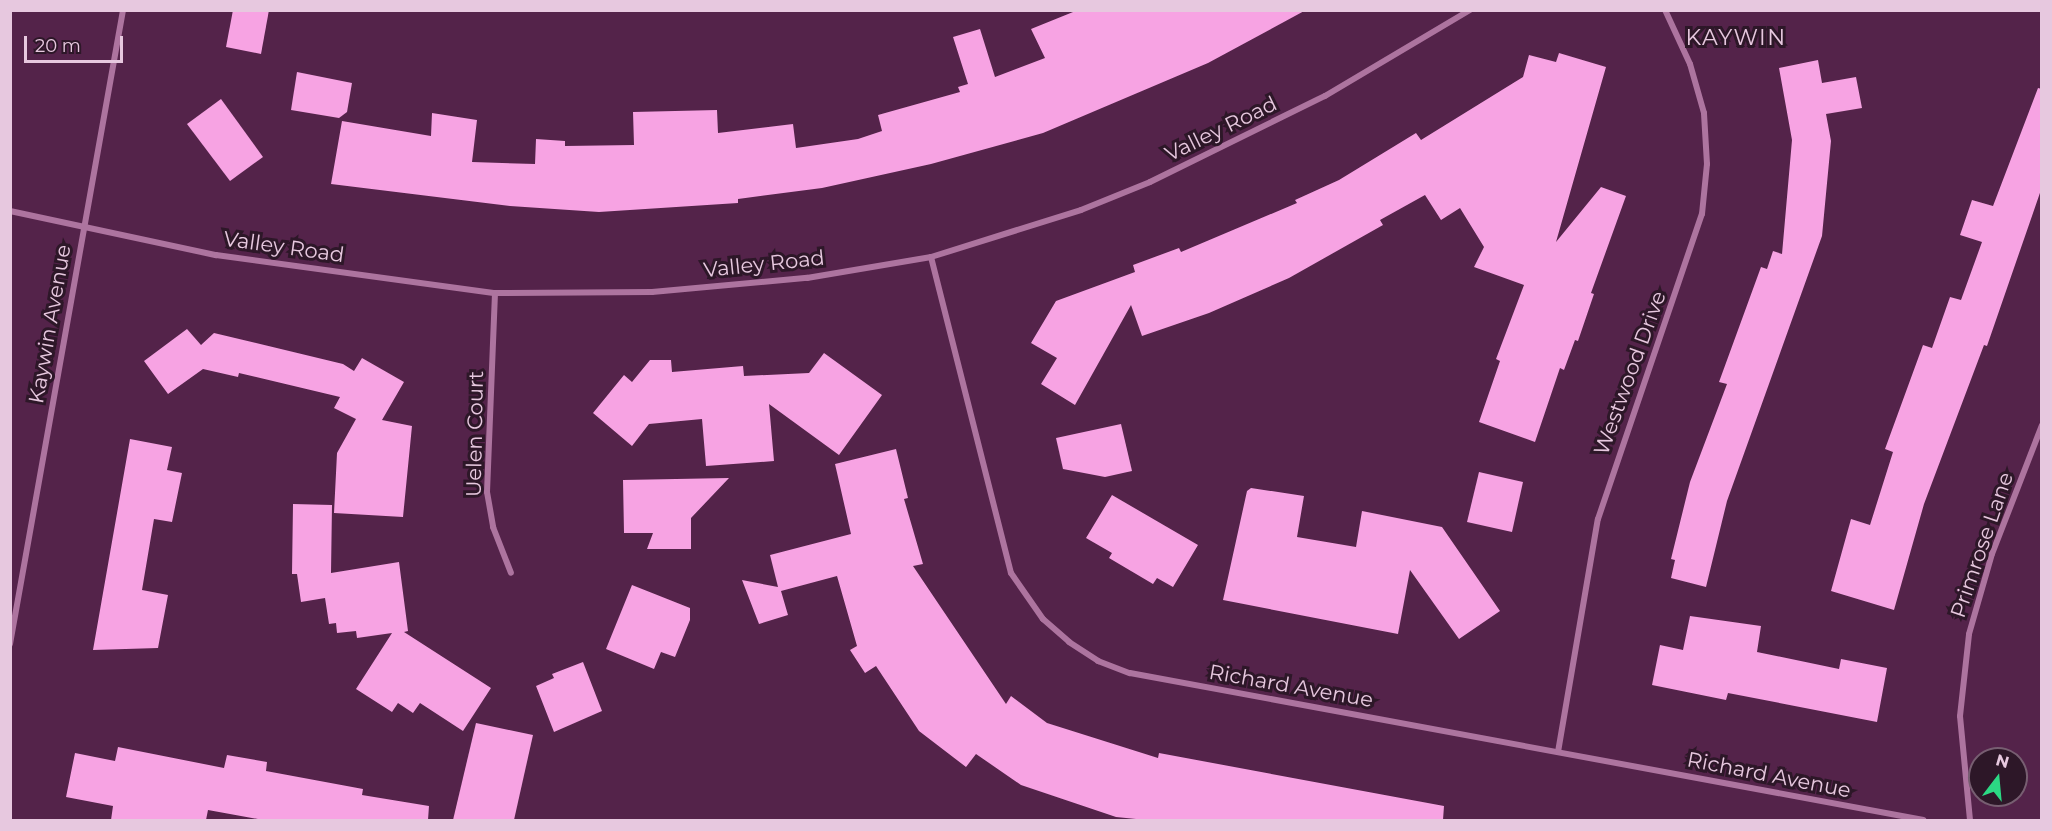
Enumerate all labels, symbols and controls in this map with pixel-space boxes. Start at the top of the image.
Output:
scale bar [27,24,126,62]
district label: KAYWIN [1685,25,1787,51]
text: 20 m [35,35,81,57]
street label: Valley Road [1161,91,1281,167]
street label: Valley Road [222,226,346,268]
street label: Kaywin Avenue [24,243,76,405]
street label: Valley Road [702,245,826,283]
street label: Westwood Drive [1589,288,1671,458]
street label: Uelen Court [461,371,489,497]
street label: Primrose Lane [1945,469,2019,621]
street label: Richard Avenue [1207,659,1375,713]
street label: Richard Avenue [1685,747,1853,803]
north arrow [1968,747,2028,807]
text: N [1994,750,2011,772]

